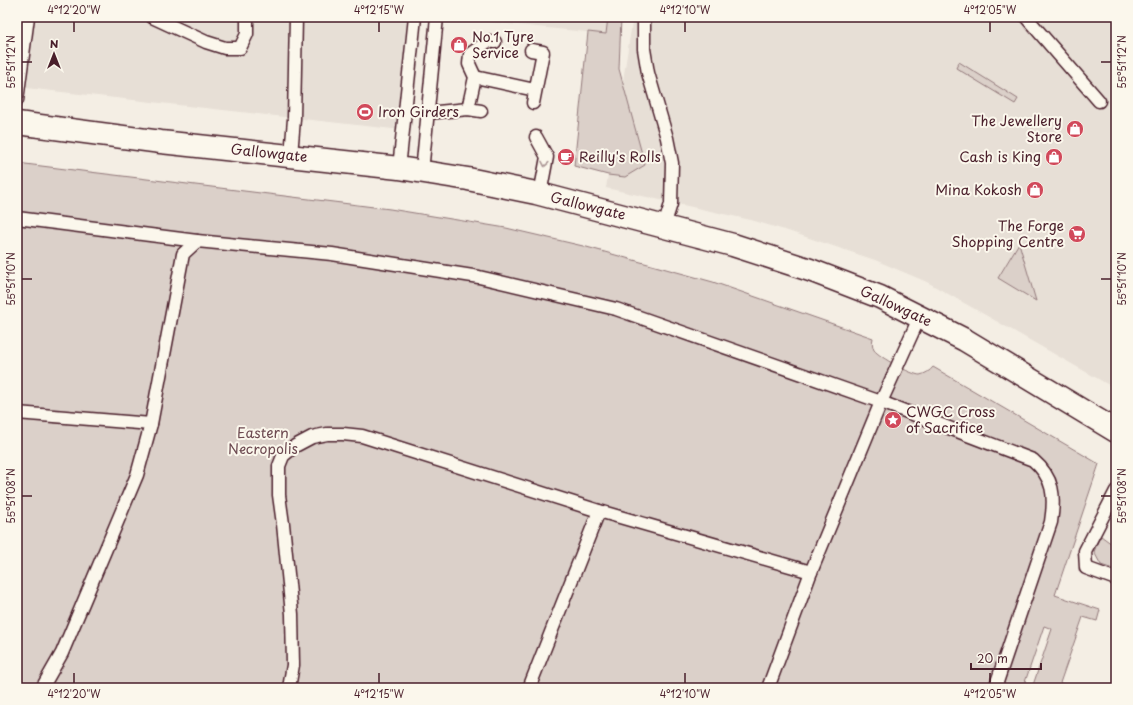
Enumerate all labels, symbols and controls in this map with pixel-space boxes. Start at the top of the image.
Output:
text: 4°12'20"W [47,2,101,17]
text: 4°12'15"W [354,2,405,17]
text: 4°12'10"W [660,2,711,17]
text: 4°12'05"W [964,2,1017,17]
place label: No.1 Tyre Service [472,26,534,63]
north arrow [34,34,74,74]
text: 55°51'12"N [3,35,18,89]
text: N [50,35,59,52]
shop icon: No.1 Tyre Service [449,35,469,55]
text: 55°51'12"N [1114,35,1129,89]
place label: Iron Girders [378,101,459,122]
sports icon: Iron Girders [355,102,375,122]
place label: The Jewellery Store [971,110,1062,147]
shop icon: The Jewellery Store [1065,119,1085,139]
street label: Gallowgate [230,138,308,167]
place label: Reilly's Rolls [579,146,661,167]
place label: Cash is King [959,146,1041,167]
cafe icon: Reilly's Rolls [556,147,576,167]
shop icon: Cash is King [1044,147,1064,167]
one-way arrow [542,161,550,167]
place label: Mina Kokosh [935,179,1022,200]
shop icon: Mina Kokosh [1025,180,1045,200]
street label: Gallowgate [548,186,628,225]
place label: The Forge Shopping Centre [952,215,1064,252]
supermarket icon: The Forge Shopping Centre [1067,224,1087,244]
text: 55°51'10"N [3,252,18,306]
text: 55°51'10"N [1114,252,1129,306]
street label: Gallowgate [857,280,936,331]
place label: CWGC Cross of Sacrifice [906,401,995,438]
place icon: CWGC Cross of Sacrifice [883,410,903,430]
park label: Eastern Necropolis [228,422,298,459]
text: 55°51'08"N [3,468,18,524]
text: 55°51'08"N [1114,468,1129,524]
scale bar [971,645,1041,671]
text: 20 m [977,649,1008,667]
text: 4°12'20"W [47,686,101,701]
text: 4°12'15"W [354,686,405,701]
text: 4°12'10"W [660,686,711,701]
text: 4°12'05"W [964,686,1017,701]

